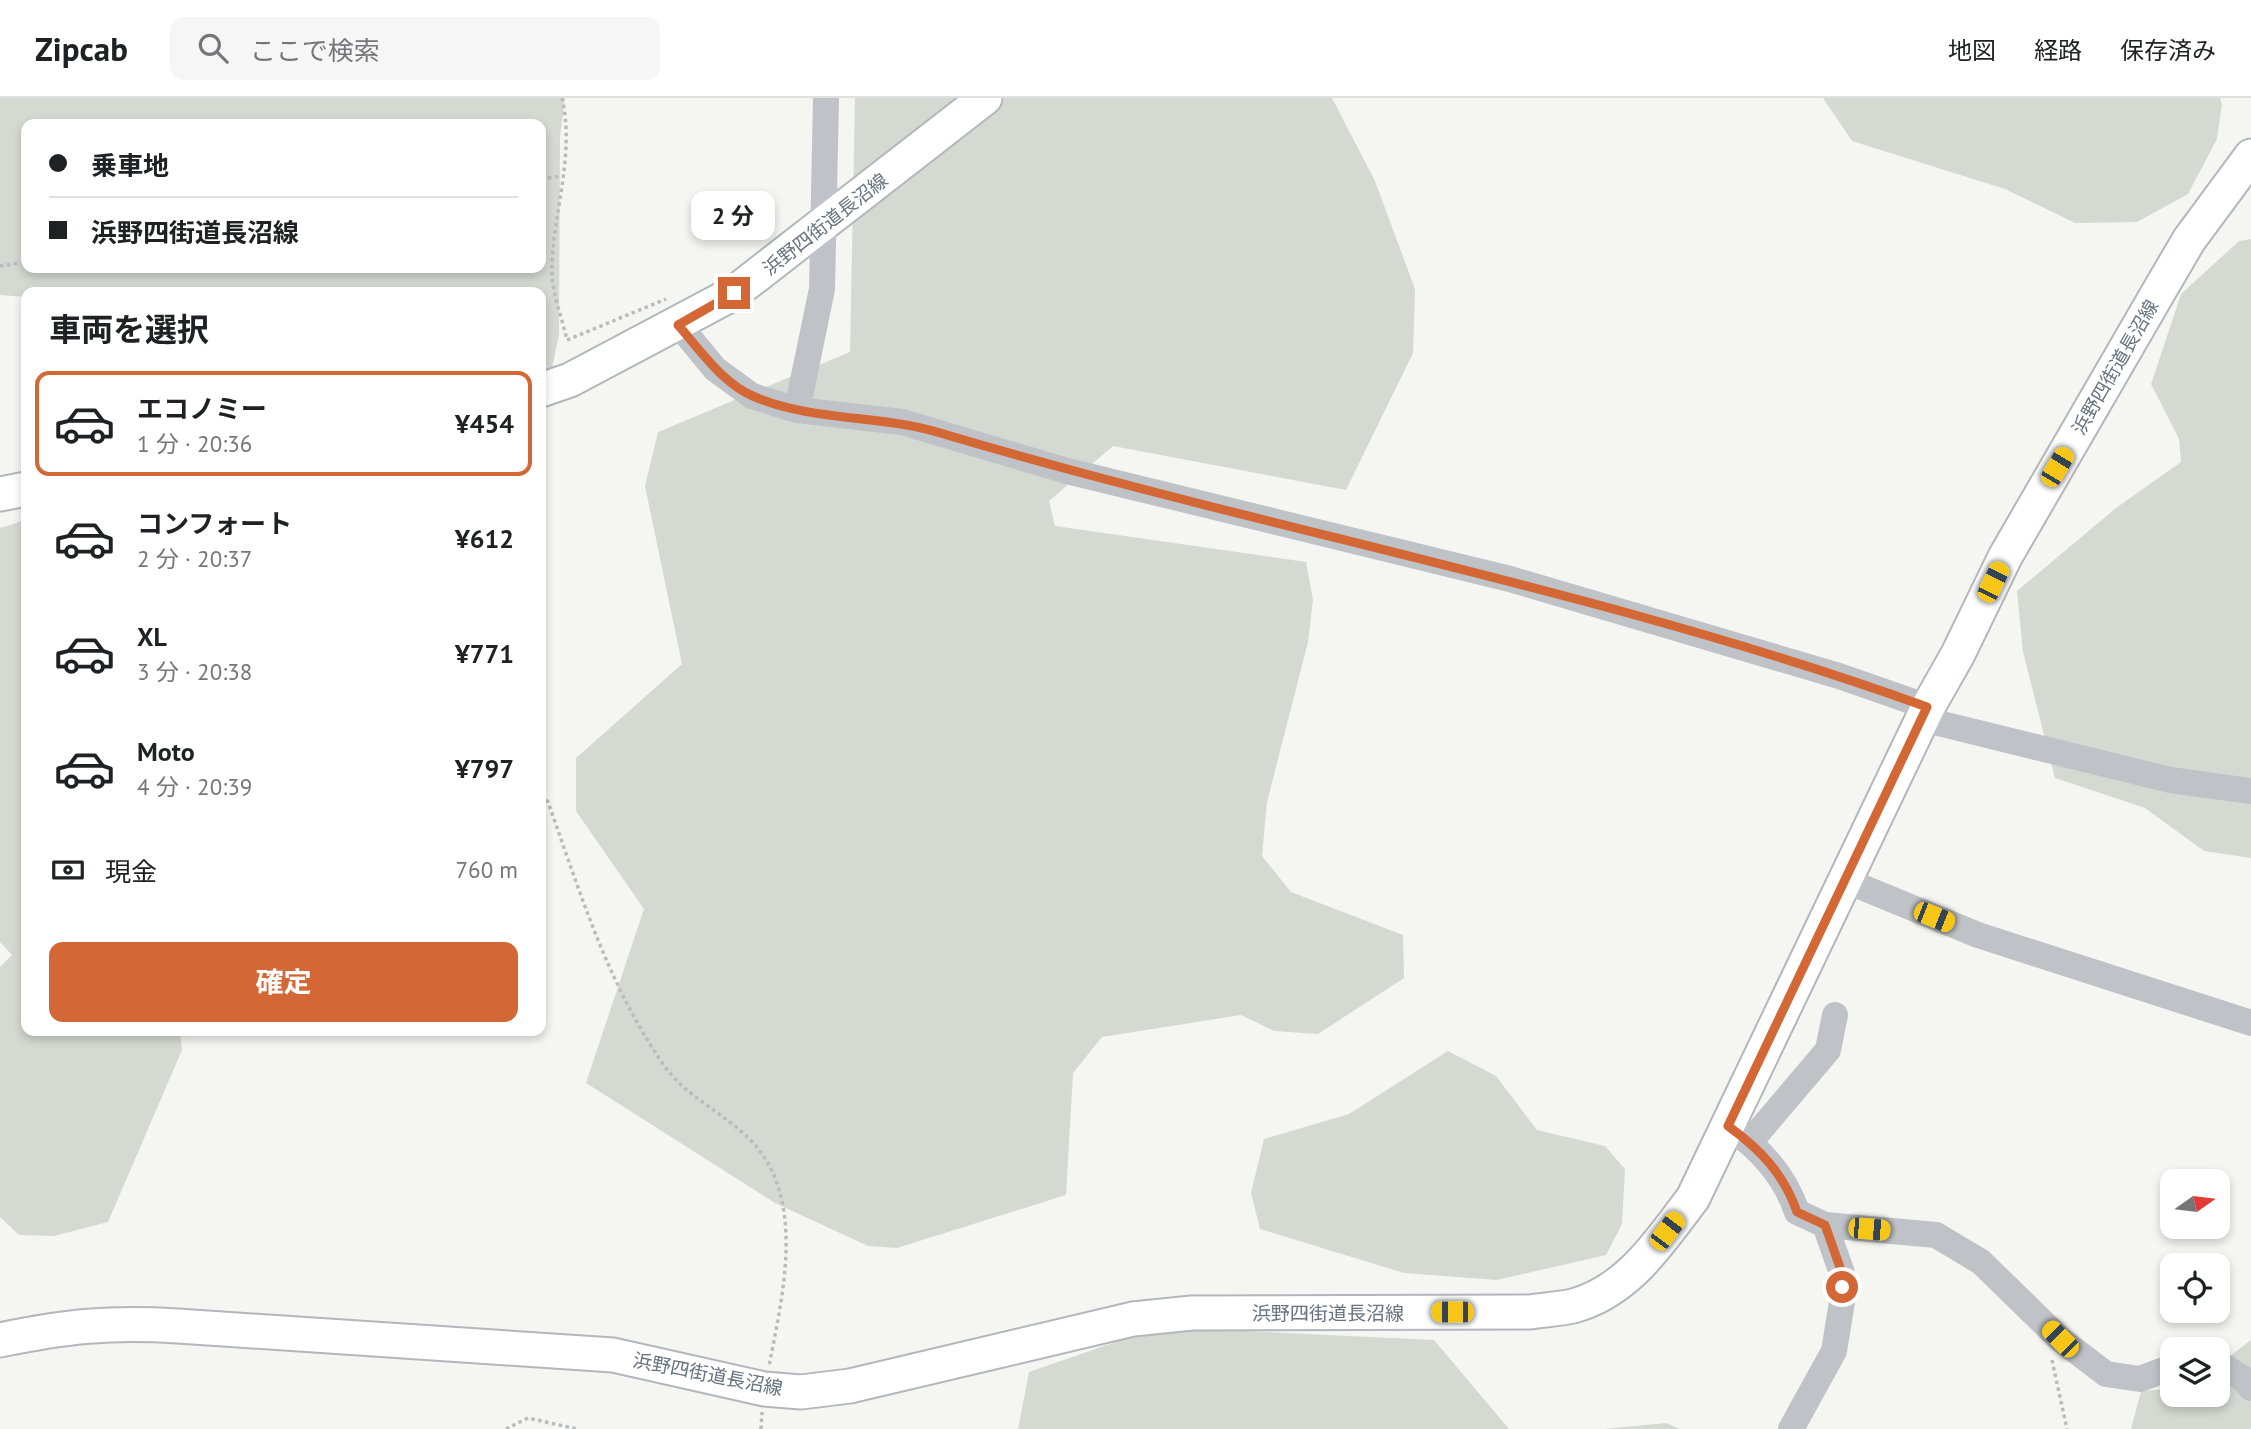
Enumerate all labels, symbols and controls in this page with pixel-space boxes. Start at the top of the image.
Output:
search box [170,17,660,80]
text: Zipcab [35,27,128,70]
icon: search [194,29,232,67]
text: ここで検索 [250,34,380,67]
text: 地図 [1948,35,1996,66]
text: 経路 [2034,35,2082,66]
text: 保存済み [2120,35,2216,66]
text: 乗車地 [91,149,169,182]
street label: 浜野四街道長沼線 [758,168,892,280]
callout: 2 分 [692,192,776,240]
text: 2 分 [712,201,754,230]
text: 浜野四街道長沼線 [91,216,299,249]
route end [718,277,750,309]
street label: 浜野四街道長沼線 [2067,295,2163,439]
text: 車両を選択 [49,308,209,350]
icon: car [53,392,116,455]
text: エコノミー [137,392,267,425]
text: ¥454 [455,407,514,440]
text: 1 分 · 20:36 [137,429,252,458]
car [2038,444,2077,490]
icon: car [53,507,116,570]
text: コンフォート [137,507,292,540]
text: ¥612 [455,522,514,555]
text: 2 分 · 20:37 [137,544,252,573]
car [1975,559,2012,605]
text: XL [137,620,167,653]
icon: car [53,622,116,685]
text: ¥771 [455,637,514,670]
text: 3 分 · 20:38 [137,657,252,686]
text: Moto [137,735,195,768]
icon: car [53,737,116,800]
text: ¥797 [455,752,514,785]
text: 4 分 · 20:39 [137,772,252,801]
icon: cash [49,851,87,889]
text: 現金 [105,855,157,888]
text: 760 m [456,855,518,884]
car [1911,899,1958,935]
button: 確定 [49,942,518,1022]
north arrow [2160,1169,2230,1239]
map controls [2160,1169,2230,1407]
car [1646,1208,1689,1254]
car [1848,1217,1891,1241]
button: locate [2160,1253,2230,1323]
route start [1826,1271,1858,1303]
street label: 浜野四街道長沼線 [1252,1301,1404,1325]
car [1432,1302,1474,1323]
car [2038,1317,2083,1361]
button: layers [2160,1337,2230,1407]
street label: 浜野四街道長沼線 [631,1348,785,1400]

